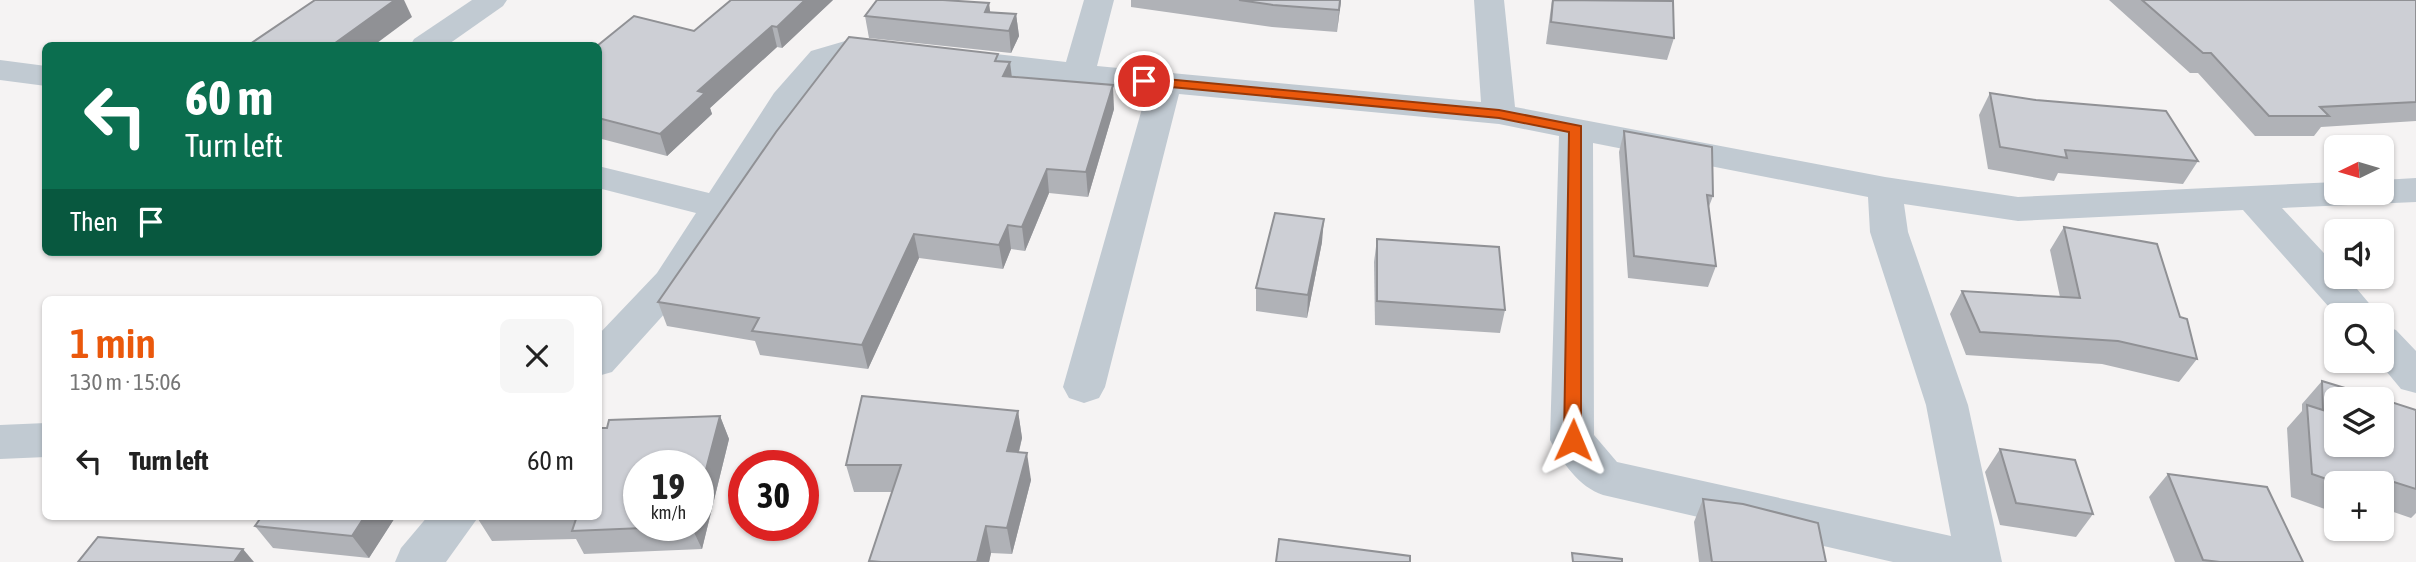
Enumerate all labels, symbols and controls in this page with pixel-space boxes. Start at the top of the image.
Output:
pin [1114,51,1174,111]
icon: arrive [1125,62,1163,100]
text: 60 m [185,69,273,125]
icon: left [70,70,161,161]
text: Turn left [185,127,283,164]
north arrow [2324,135,2394,205]
map controls [2324,135,2394,541]
icon: arrive [132,203,170,241]
text: Then [70,207,118,237]
button: sound [2324,219,2394,289]
button: search [2324,303,2394,373]
text: 1 min [70,319,156,367]
button: close [500,319,574,393]
text: 130 m · 15:06 [70,369,181,395]
button: layers [2324,387,2394,457]
position arrow [1536,403,1610,477]
icon: left [70,442,108,480]
text: Turn left [129,446,209,476]
text: 60 m [527,446,574,476]
speed limit sign: 30 [728,450,819,541]
text: 19 [652,466,685,506]
button: + [2324,471,2394,541]
text: km/h [651,502,686,523]

